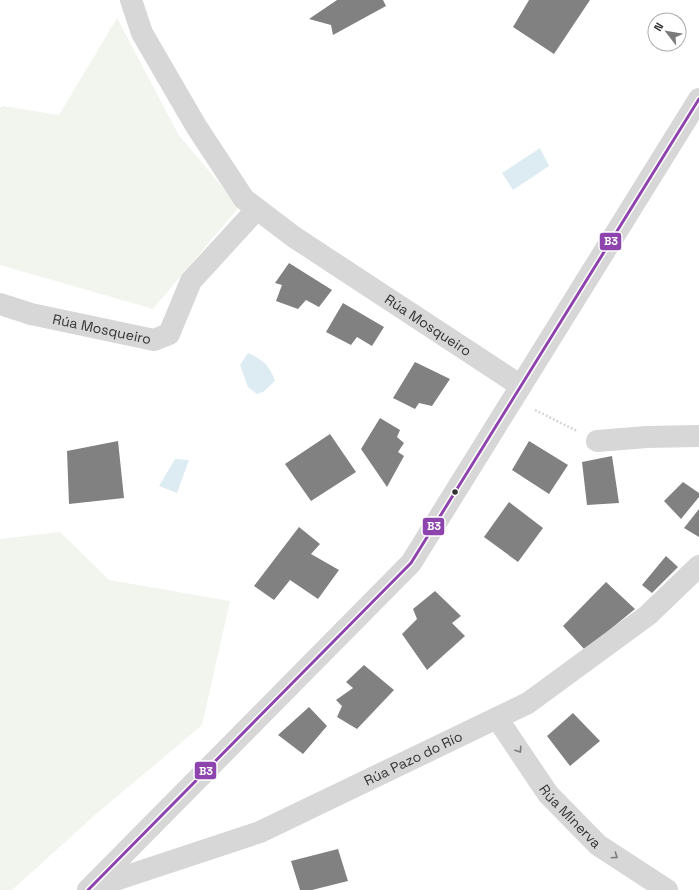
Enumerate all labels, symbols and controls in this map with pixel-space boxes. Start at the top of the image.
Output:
north arrow [647,12,687,52]
text: N [651,20,666,34]
line badge: B3 [599,232,622,251]
text: B3 [604,234,618,248]
street label: Rúa Mosqueiro [381,290,475,360]
street label: Rúa Mosqueiro [51,310,153,348]
unlabelled marker [450,487,460,497]
line badge: B3 [422,517,445,536]
text: B3 [427,519,441,533]
street label: Rúa Pazo do Río [361,727,465,790]
one-way arrow [514,746,522,753]
line badge: B3 [194,761,217,780]
text: B3 [199,764,213,778]
street label: Rúa Minerva [535,781,605,852]
one-way arrow [611,851,618,859]

